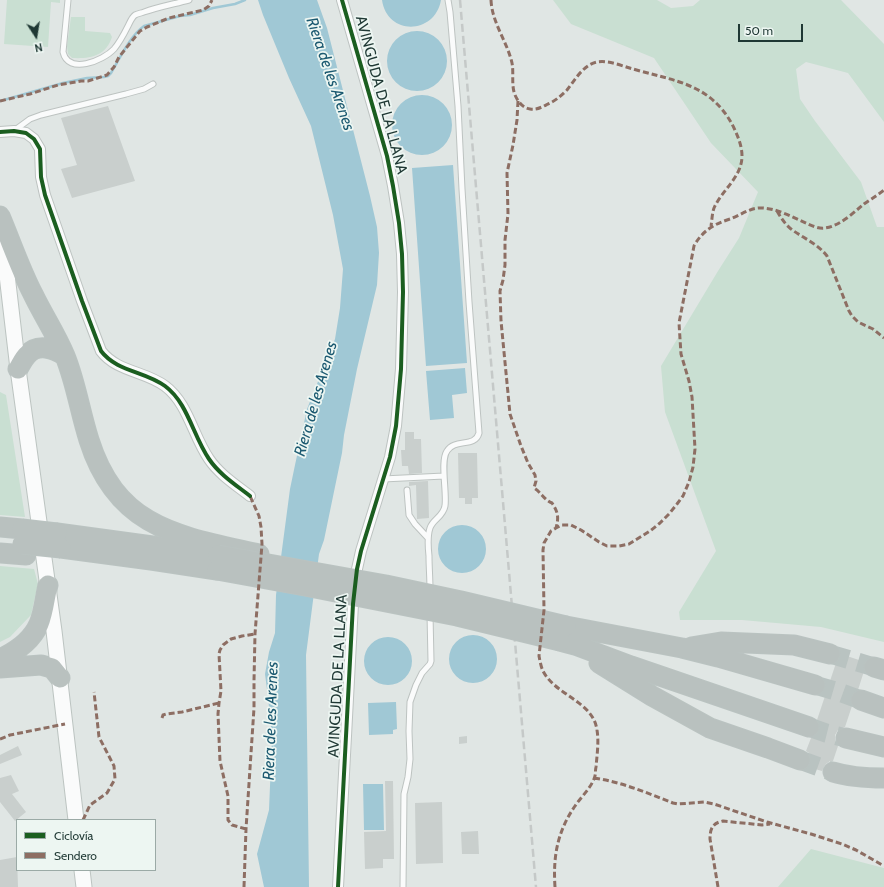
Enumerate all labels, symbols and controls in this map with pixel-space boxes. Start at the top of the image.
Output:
street label: AVINGUDA DE LA LLANA [351,14,411,176]
water label: Riera de les Arenes [302,15,358,133]
north arrow [16,16,56,56]
scale bar [740,16,805,42]
text: 50 m [745,23,773,38]
text: N [33,40,44,55]
water label: Riera de les Arenes [290,339,342,459]
street label: AVINGUDA DE LA LLANA [325,594,351,758]
water label: Riera de les Arenes [259,661,283,781]
legend [16,819,156,871]
text: Ciclovía [54,828,93,843]
text: Sendero [54,848,97,863]

